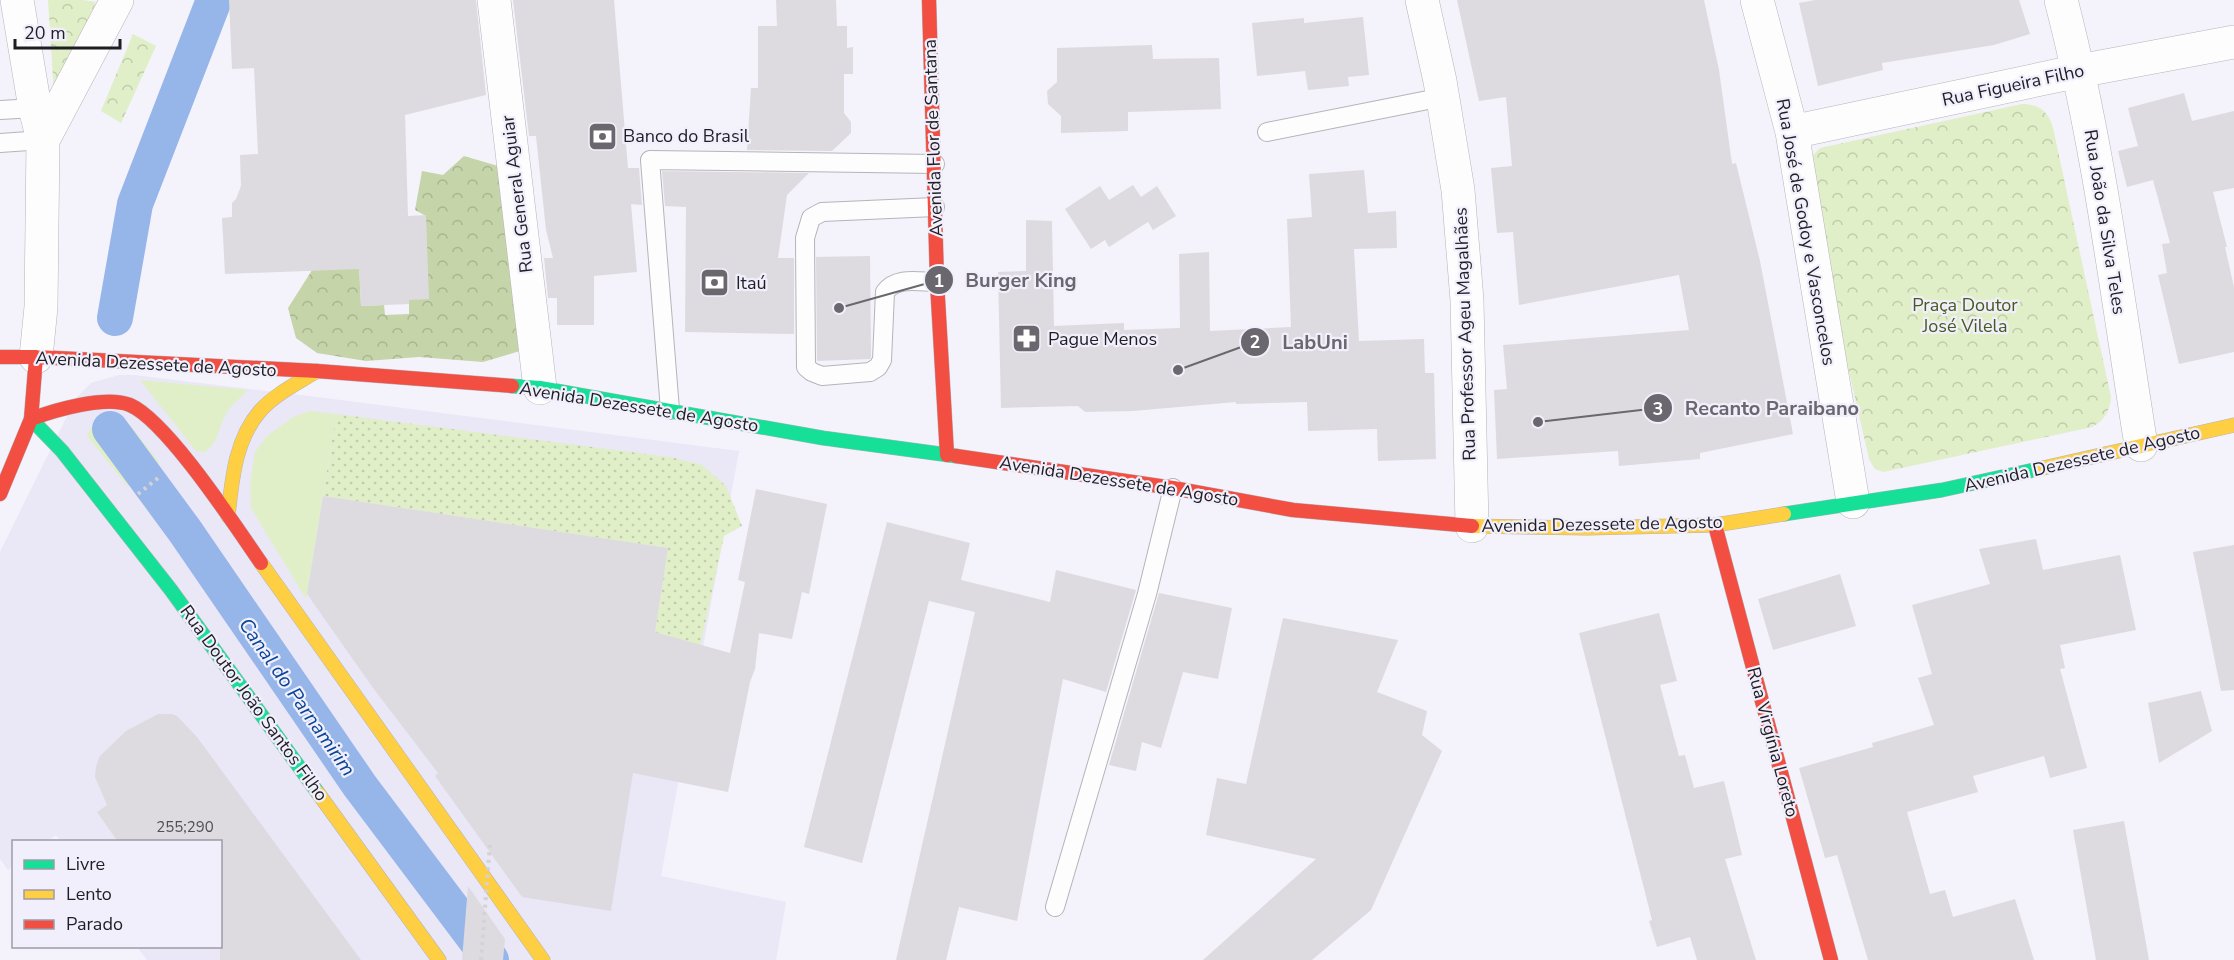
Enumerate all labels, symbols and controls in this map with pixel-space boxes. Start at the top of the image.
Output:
scale bar [15,12,120,50]
text: 20 m [24,21,66,45]
street label: Avenida Flor de Santana [918,39,948,237]
street label: Rua Figueira Filho [1940,58,2086,112]
street label: Rua José de Godoy e Vasconcelos [1771,97,1841,367]
street label: Rua General Aguiar [495,113,539,274]
bank icon: Banco do Brasil [586,120,618,152]
place label: Banco do Brasil [623,124,750,148]
street label: Rua João da Silva Teles [2079,128,2131,316]
street label: Rua Professor Ageu Magalhães [1449,207,1481,461]
callout: Burger King [924,261,1089,299]
bank icon: Itaú [699,267,731,299]
text: Burger King [965,267,1077,294]
text: 1 [934,269,944,293]
place label: Itaú [736,271,767,295]
park label: Praça Doutor José Vilela [1912,293,2018,338]
pharmacy icon: Pague Menos [1011,323,1043,355]
callout: LabUni [1240,323,1360,361]
place label: Pague Menos [1048,327,1157,351]
text: LabUni [1282,329,1348,356]
text: 2 [1250,330,1260,354]
street label: Avenida Dezessete de Agosto [35,346,277,382]
street label: Avenida Dezessete de Agosto [518,376,760,438]
callout: Recanto Paraibano [1643,389,1871,427]
text: Recanto Paraibano [1685,395,1859,422]
text: 3 [1653,397,1663,421]
street label: Avenida Dezessete de Agosto [1962,420,2202,498]
street label: Avenida Dezessete de Agosto [998,450,1240,512]
street label: Avenida Dezessete de Agosto [1481,510,1723,538]
street label: Rua Doutor João Santos Filho [175,600,333,806]
water label: Canal do Parnamirim [232,613,362,781]
street label: Rua Virgínia Loreto [1741,664,1805,820]
house number: 255;290 [156,817,214,837]
legend [12,840,222,948]
text: Livre [66,852,105,876]
text: Lento [66,882,112,906]
text: Parado [66,912,123,936]

